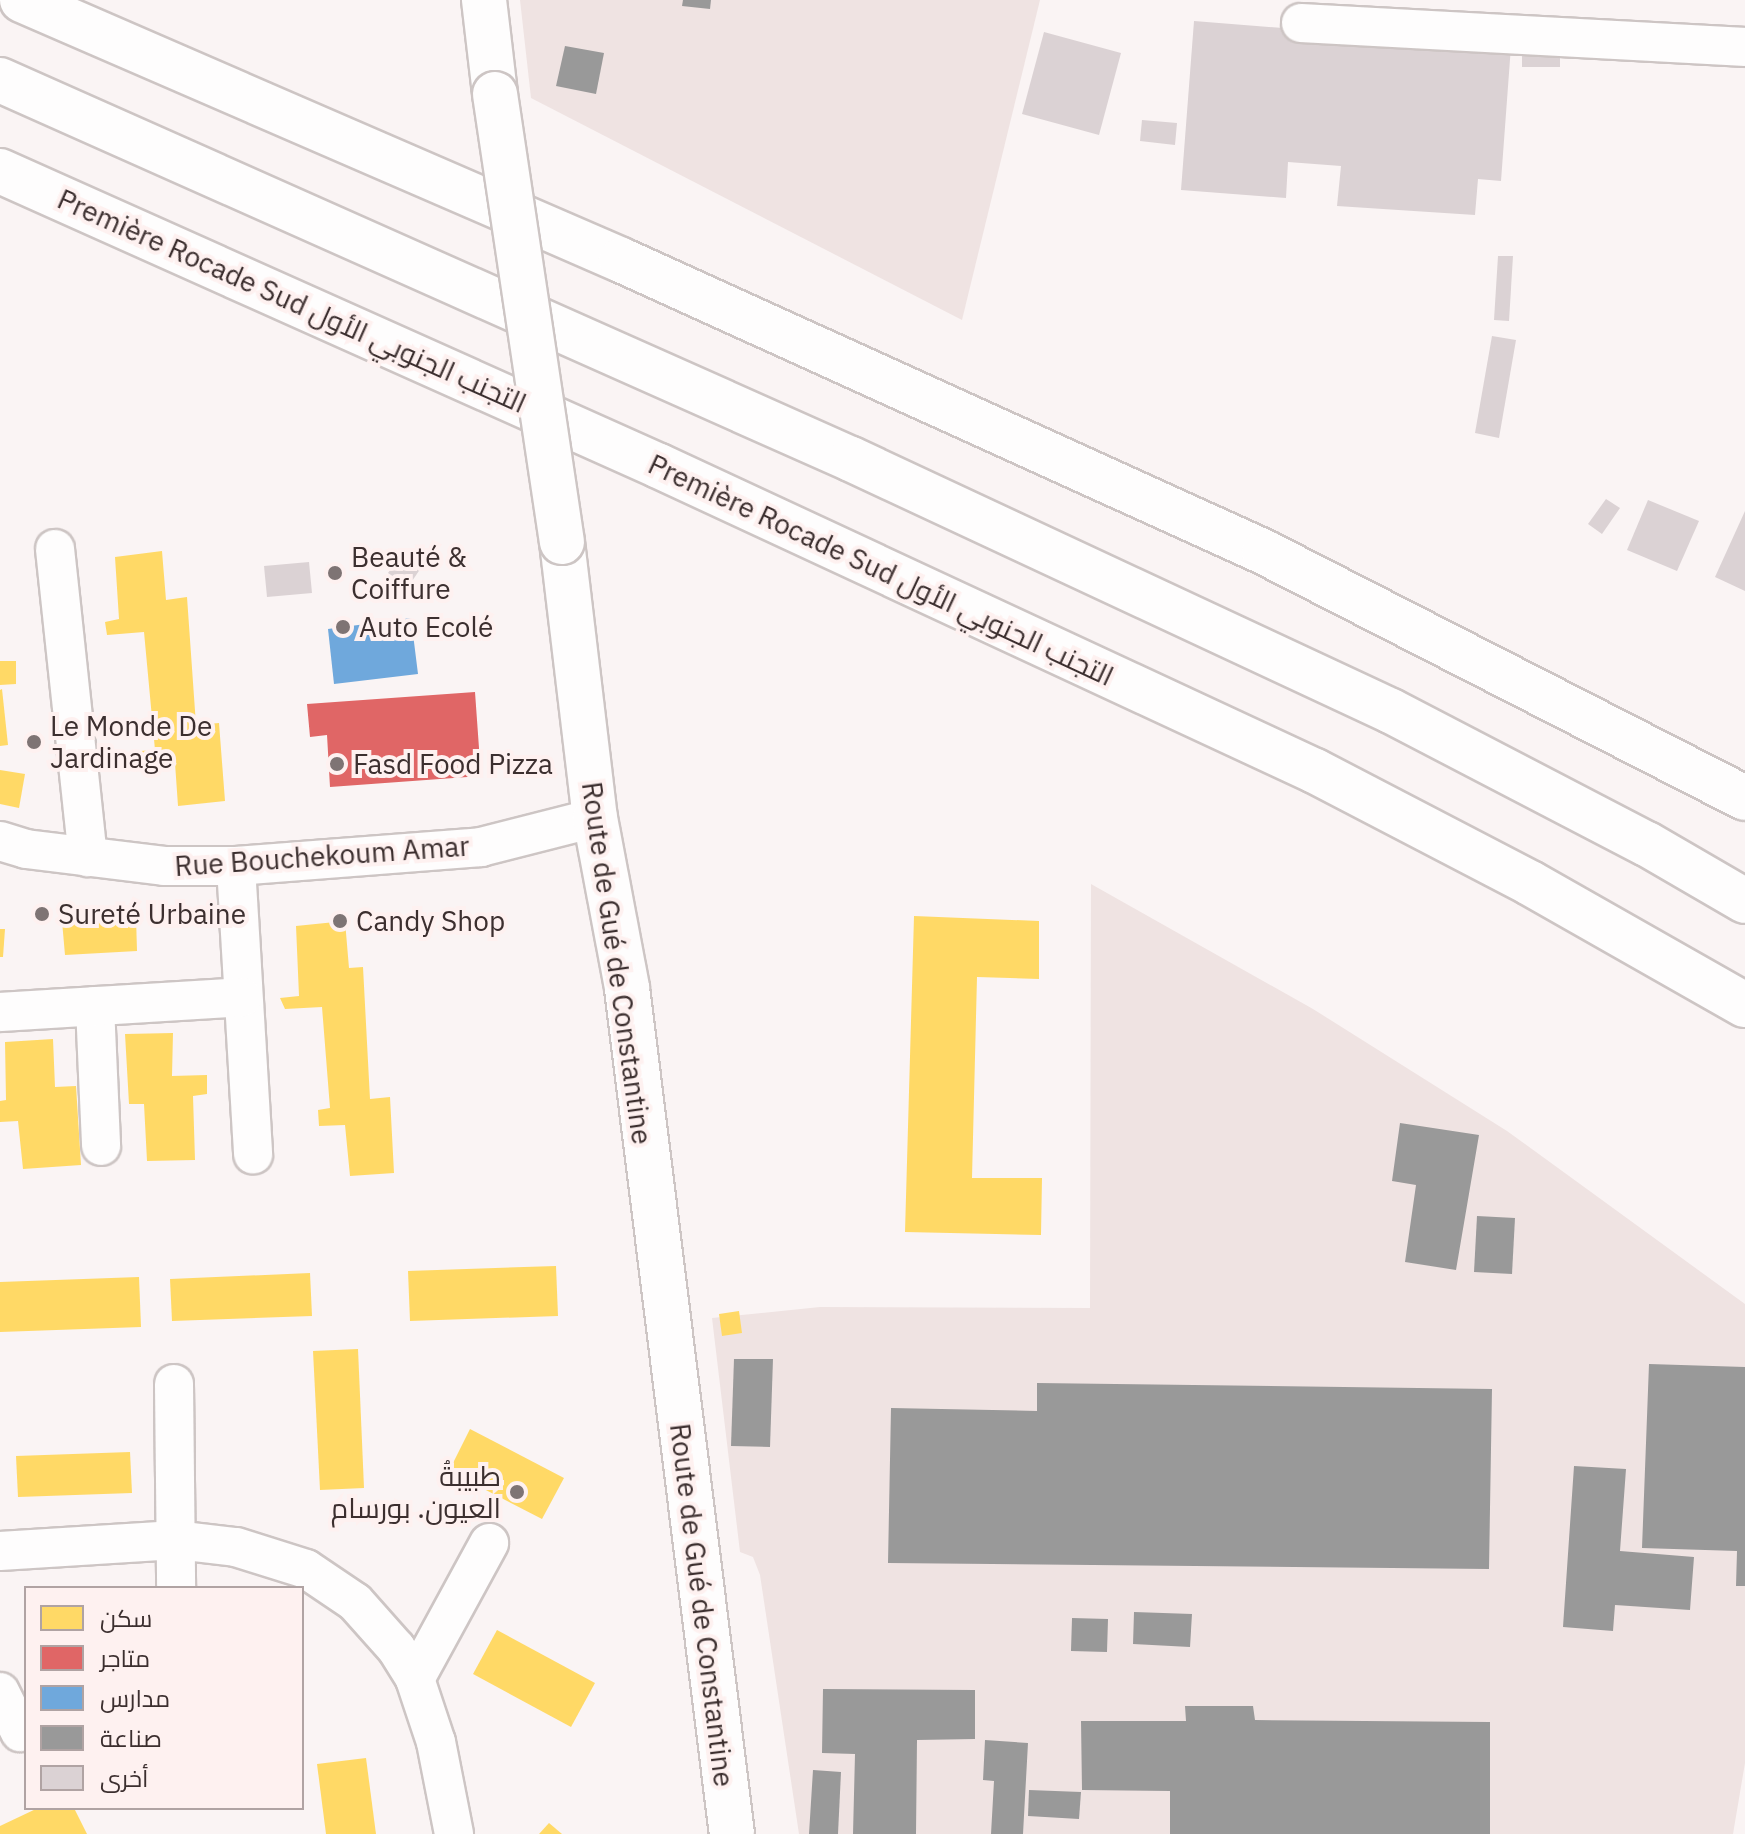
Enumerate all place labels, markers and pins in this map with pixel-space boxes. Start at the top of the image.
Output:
place label: Beauté & Coiffure [351,540,467,606]
marker: Beauté & Coiffure [326,564,344,582]
place label: Auto Ecolé [359,610,493,644]
marker: Auto Ecolé [334,618,352,636]
place label: Le Monde De Jardinage [50,709,212,775]
marker: Le Monde De Jardinage [25,733,43,751]
place label: Fasd Food Pizza [353,747,553,781]
marker: Fasd Food Pizza [328,755,346,773]
place label: Sureté Urbaine [58,897,246,931]
place label: Candy Shop [356,904,505,938]
marker: Sureté Urbaine [33,905,51,923]
marker: Candy Shop [331,912,349,930]
place label: طبيبةُ العيون. بورسام [331,1459,501,1525]
marker: طبيبةُ العيون. بورسام [508,1483,526,1501]

